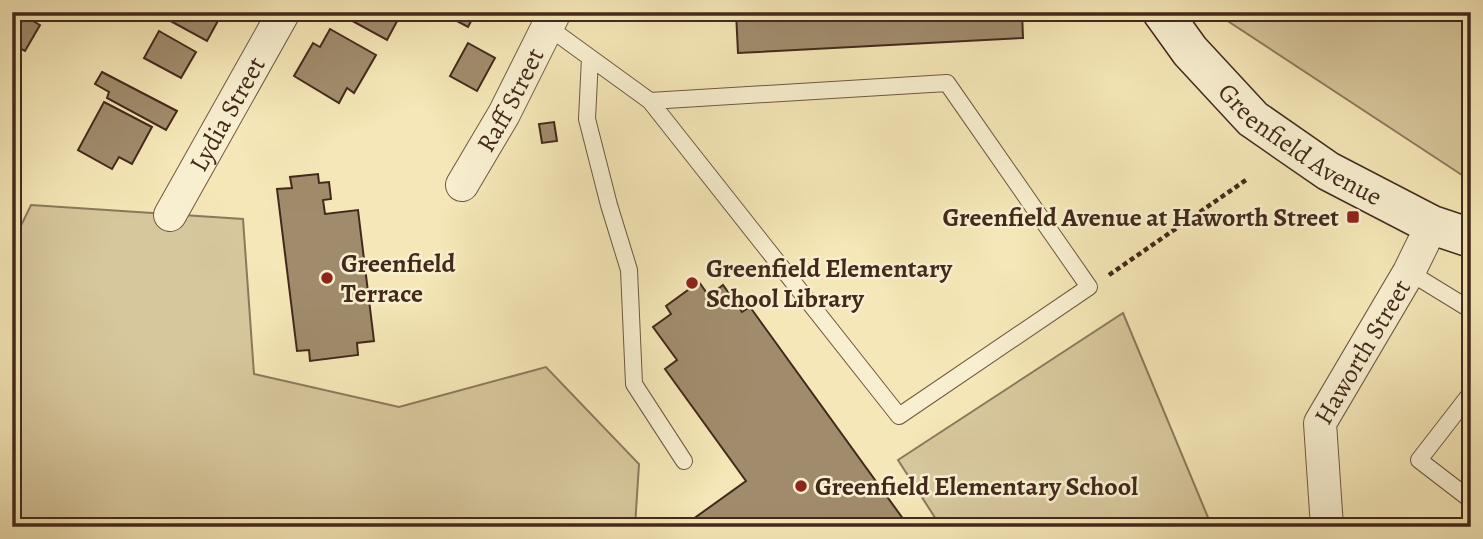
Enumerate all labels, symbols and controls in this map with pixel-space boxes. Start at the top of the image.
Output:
street label: Raff Street [468,42,552,158]
street label: Lydia Street [181,50,274,178]
street label: Greenfield Avenue [1210,75,1388,214]
place label: Greenfield Avenue at Haworth Street [943,200,1339,235]
marker: Greenfield Avenue at Haworth Street [1345,209,1361,225]
place label: Greenfield Terrace [341,246,456,311]
place label: Greenfield Elementary School Library [706,251,953,316]
marker: Greenfield Terrace [319,270,335,286]
street label: Haworth Street [1306,272,1419,431]
marker: Greenfield Elementary School Library [684,275,700,291]
place label: Greenfield Elementary School [815,469,1138,504]
marker: Greenfield Elementary School [793,478,809,494]

